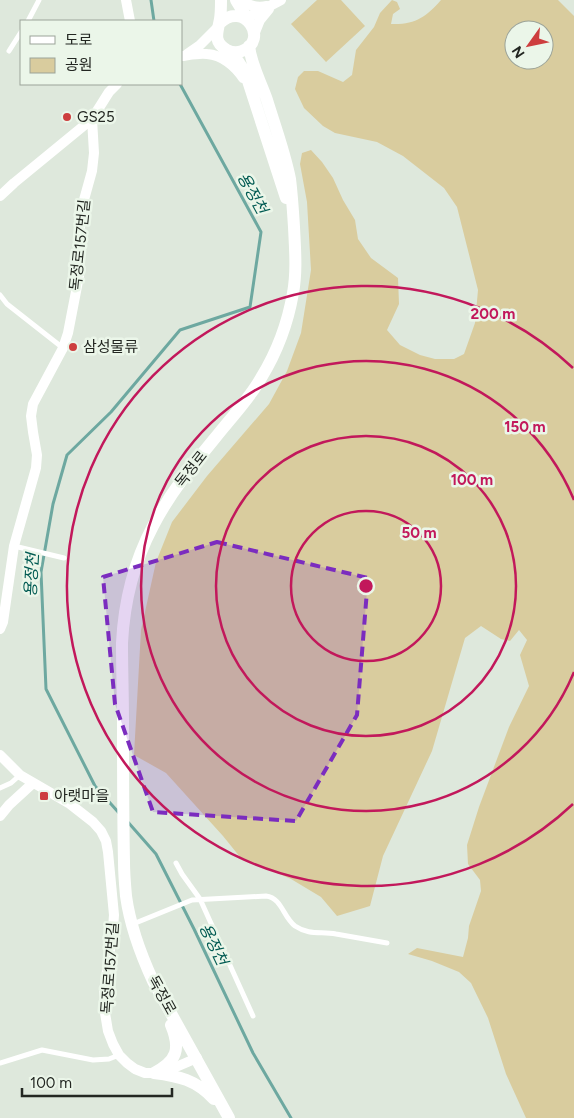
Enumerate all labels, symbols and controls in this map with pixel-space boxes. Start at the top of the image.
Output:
legend [20,20,182,85]
north arrow [504,20,554,70]
text: 도로 [65,31,93,49]
text: N [508,43,529,61]
text: 공원 [65,56,93,74]
place label: GS25 [77,108,115,126]
marker: GS25 [61,111,73,123]
water label: 용정천 [234,169,273,219]
street label: 독정로157번길 [66,198,94,292]
text: 200 m [471,305,515,323]
place label: 삼성물류 [83,338,138,356]
marker: 삼성물류 [67,341,79,353]
text: 150 m [504,418,546,436]
street label: 독정로 [171,447,211,491]
text: 100 m [451,471,493,489]
text: 50 m [401,524,437,542]
water label: 용정천 [21,550,42,598]
centre of rings [357,577,375,595]
place label: 아랫마을 [54,787,109,805]
marker: 아랫마을 [38,790,50,802]
water label: 용정천 [195,920,233,970]
street label: 독정로157번길 [98,922,122,1014]
street label: 독정로 [144,973,180,1017]
scale bar [22,1066,172,1098]
text: 100 m [30,1074,72,1092]

